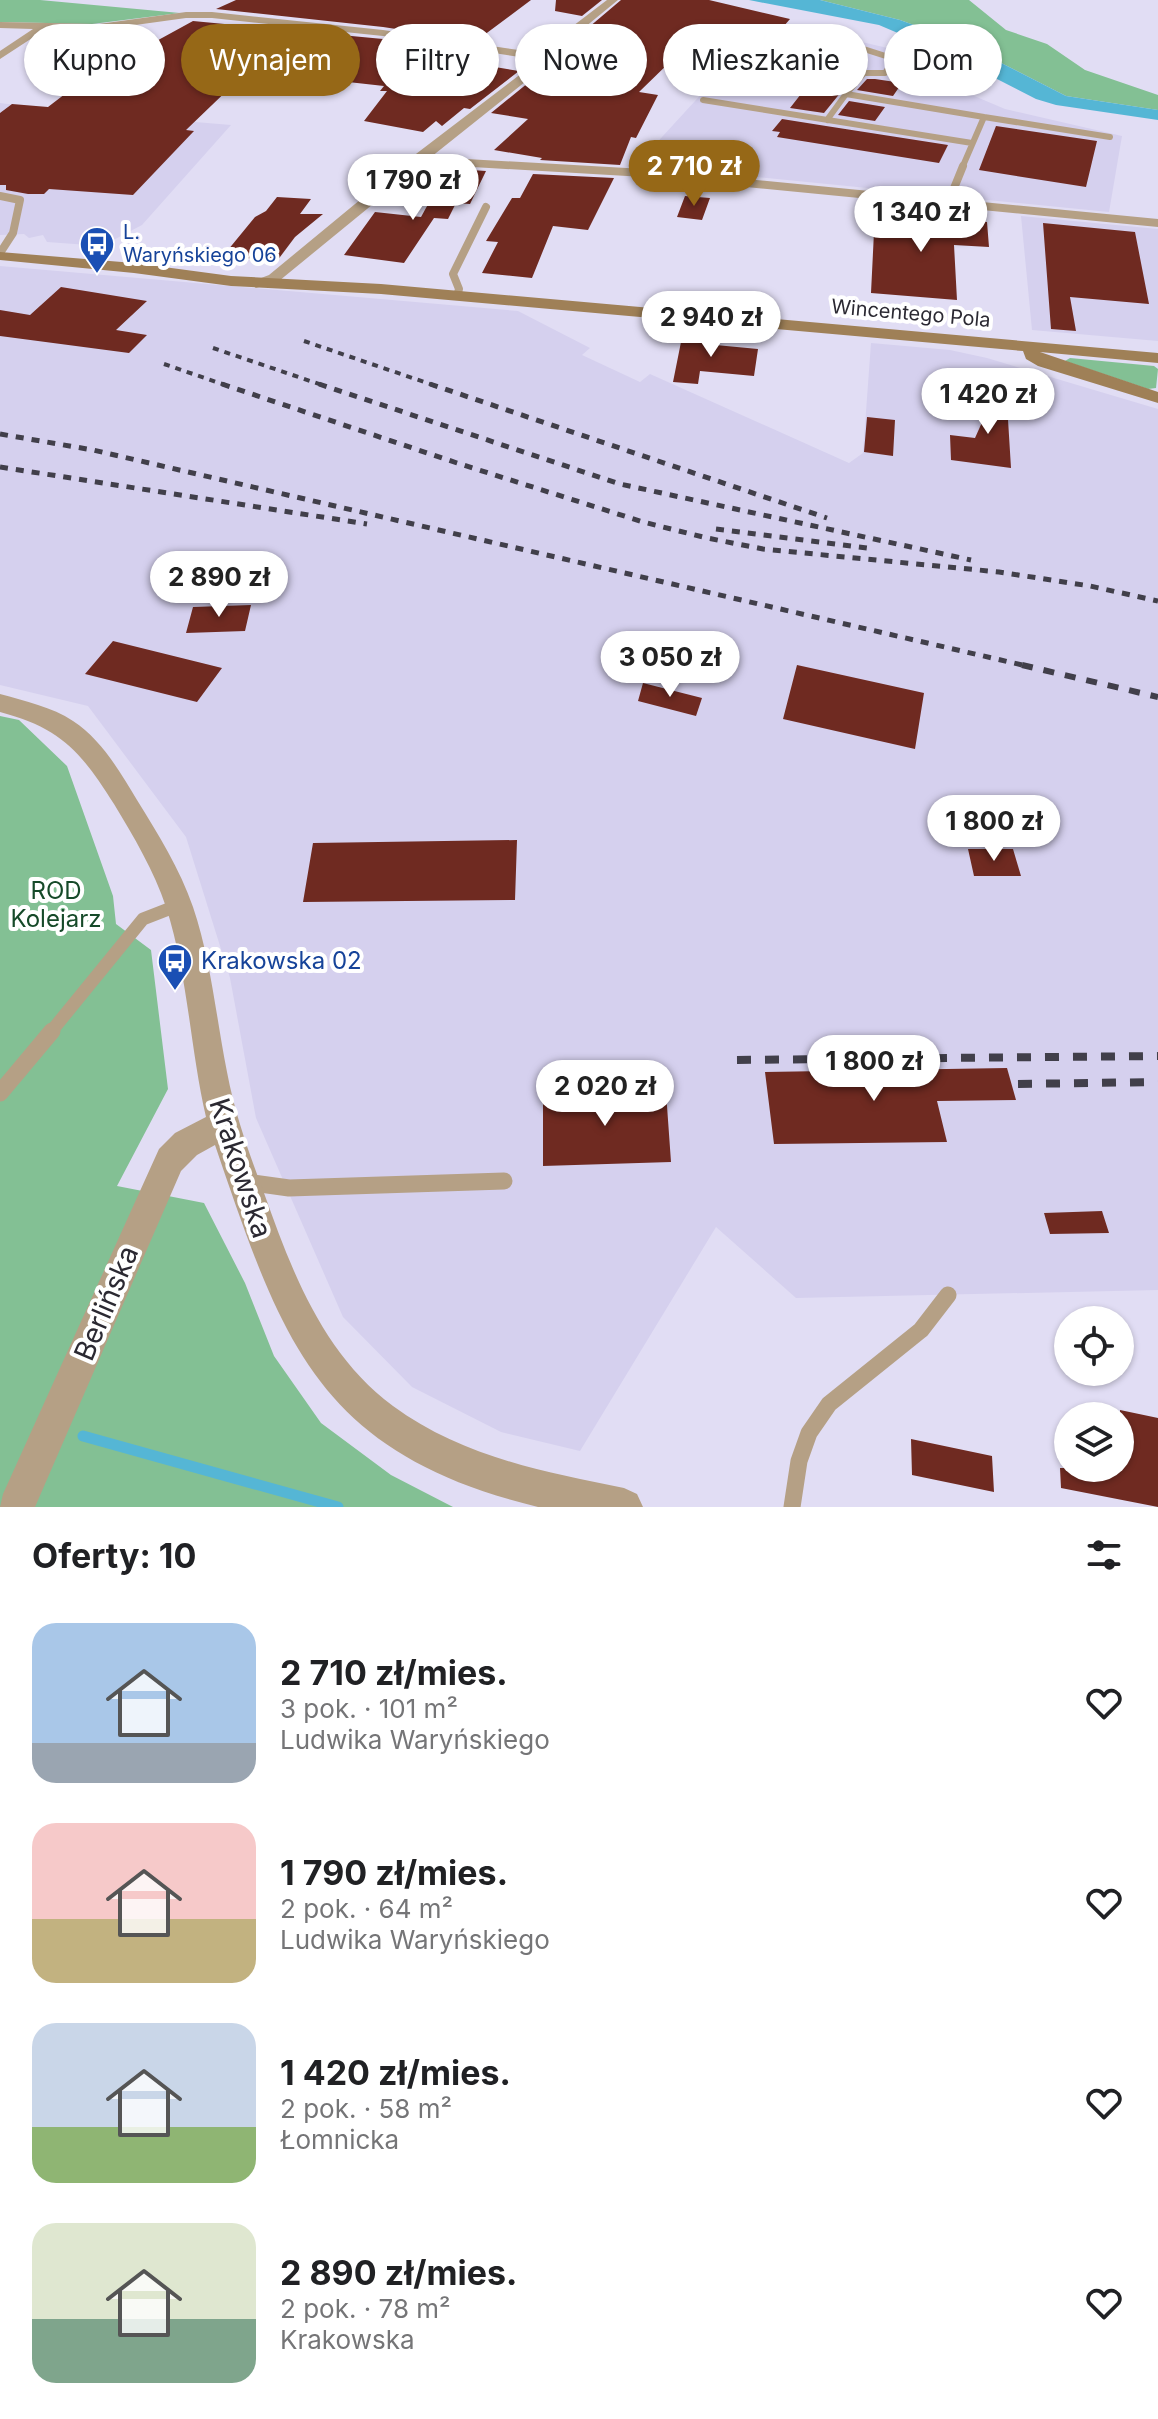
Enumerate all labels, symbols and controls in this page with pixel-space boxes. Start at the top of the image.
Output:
chip: Kupno [24,24,165,96]
chip: Wynajem [181,24,360,96]
chip: Filtry [376,24,499,96]
chip: Nowe [515,24,647,96]
chip: Mieszkanie [663,24,868,96]
chip: Dom [884,24,1002,96]
pin: 2 710 zł [611,140,777,208]
text: 2 710 zł [647,150,741,181]
pin: 1 790 zł [330,154,496,222]
text: 1 790 zł [366,164,460,195]
pin: 1 340 zł [838,186,1004,254]
text: 1 340 zł [872,196,970,227]
place label: L. Waryńskiego 06 [123,220,277,267]
bus stop icon: L. Waryńskiego 06 [78,225,116,275]
pin: 2 940 zł [628,291,794,359]
street label: Wincentego Pola [830,294,992,332]
text: 2 940 zł [660,301,762,332]
pin: 1 420 zł [905,368,1071,436]
text: 1 420 zł [940,378,1036,409]
pin: 2 890 zł [136,551,302,619]
text: 2 890 zł [168,561,270,592]
pin: 3 050 zł [587,631,753,699]
text: 3 050 zł [619,641,721,672]
pin: 1 800 zł [911,795,1077,863]
text: 1 800 zł [945,805,1043,836]
park label: ROD Kolejarz [11,876,101,933]
bus stop icon: Krakowska 02 [156,942,194,992]
place label: Krakowska 02 [201,946,362,975]
pin: 1 800 zł [791,1035,957,1103]
text: 1 800 zł [825,1045,923,1076]
pin: 2 020 zł [522,1060,688,1128]
text: 2 020 zł [554,1070,656,1101]
street label: Krakowska [202,1094,280,1242]
street label: Berlińska [67,1240,145,1366]
map controls [1054,1306,1134,1482]
button: locate [1054,1306,1134,1386]
button: layers [1054,1402,1134,1482]
icon: filters [1082,1533,1126,1577]
text: Oferty: 10 [32,1535,196,1576]
text: 2 710 zł/mies. [280,1652,508,1693]
icon: home [96,1655,192,1751]
icon: heart [1082,1681,1126,1725]
text: 3 pok. · 101 m² [280,1693,458,1724]
text: Ludwika Waryńskiego [280,1724,550,1755]
text: 1 790 zł/mies. [280,1852,508,1893]
icon: home [96,1855,192,1951]
icon: heart [1082,1881,1126,1925]
text: 2 pok. · 64 m² [280,1893,453,1924]
text: Ludwika Waryńskiego [280,1924,550,1955]
text: 1 420 zł/mies. [280,2052,511,2093]
icon: home [96,2055,192,2151]
icon: heart [1082,2081,1126,2125]
text: 2 pok. · 58 m² [280,2093,452,2124]
text: Łomnicka [280,2124,399,2155]
text: 2 890 zł/mies. [280,2252,517,2293]
icon: home [96,2255,192,2351]
icon: heart [1082,2281,1126,2325]
text: 2 pok. · 78 m² [280,2293,451,2324]
text: Krakowska [280,2324,415,2355]

